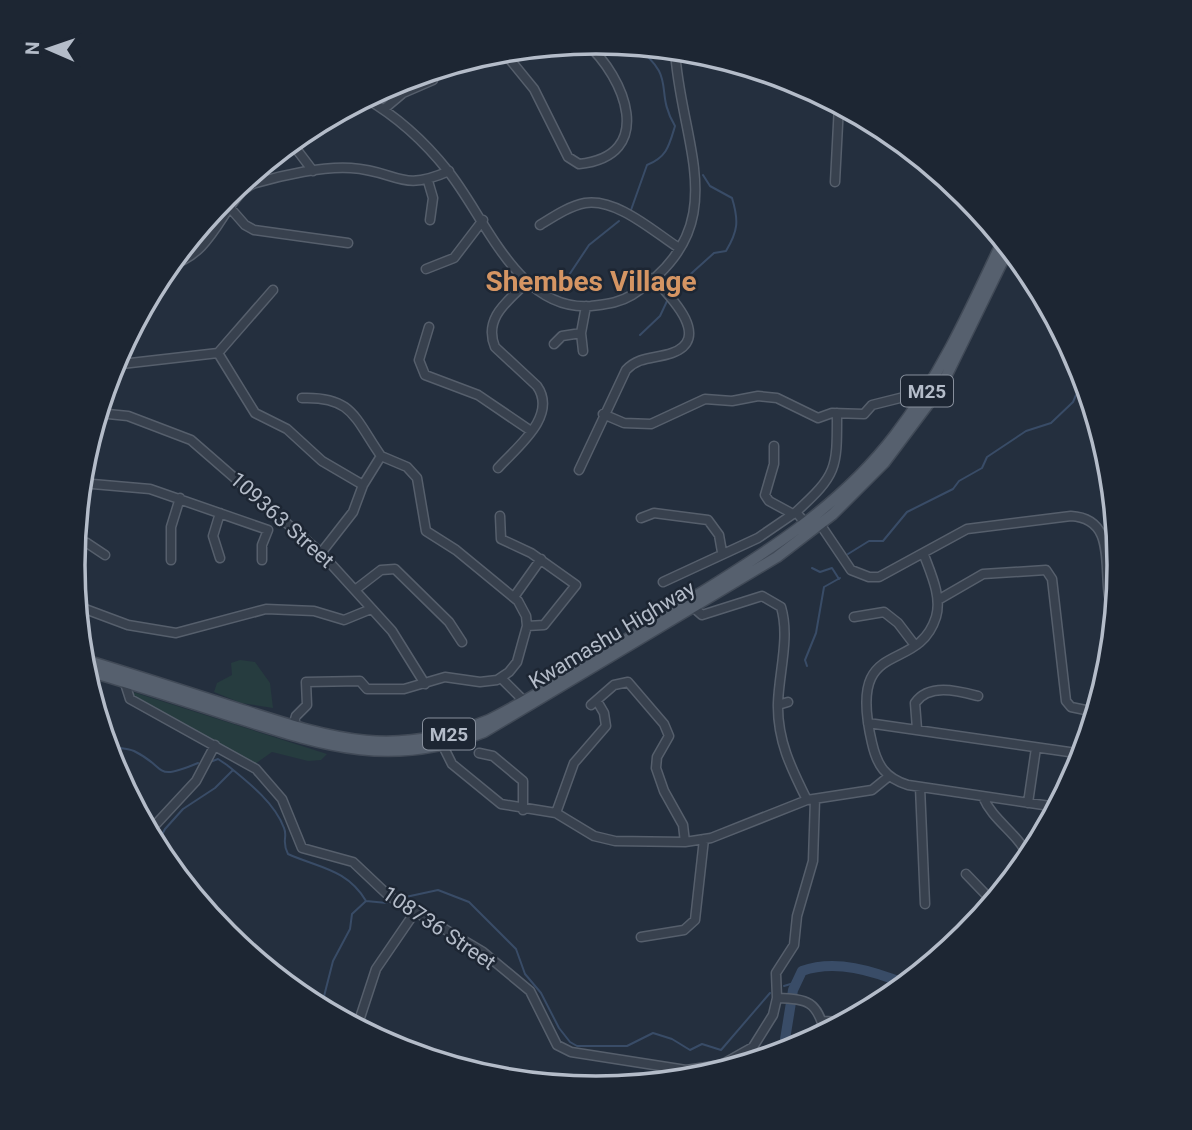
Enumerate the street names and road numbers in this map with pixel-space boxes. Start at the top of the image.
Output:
road number: M25 [901,376,953,406]
street label: 109363 Street [225,467,339,573]
street label: Kwamashu Highway [525,576,699,694]
road number: M25 [423,719,475,750]
street label: 108736 Street [378,881,500,975]

